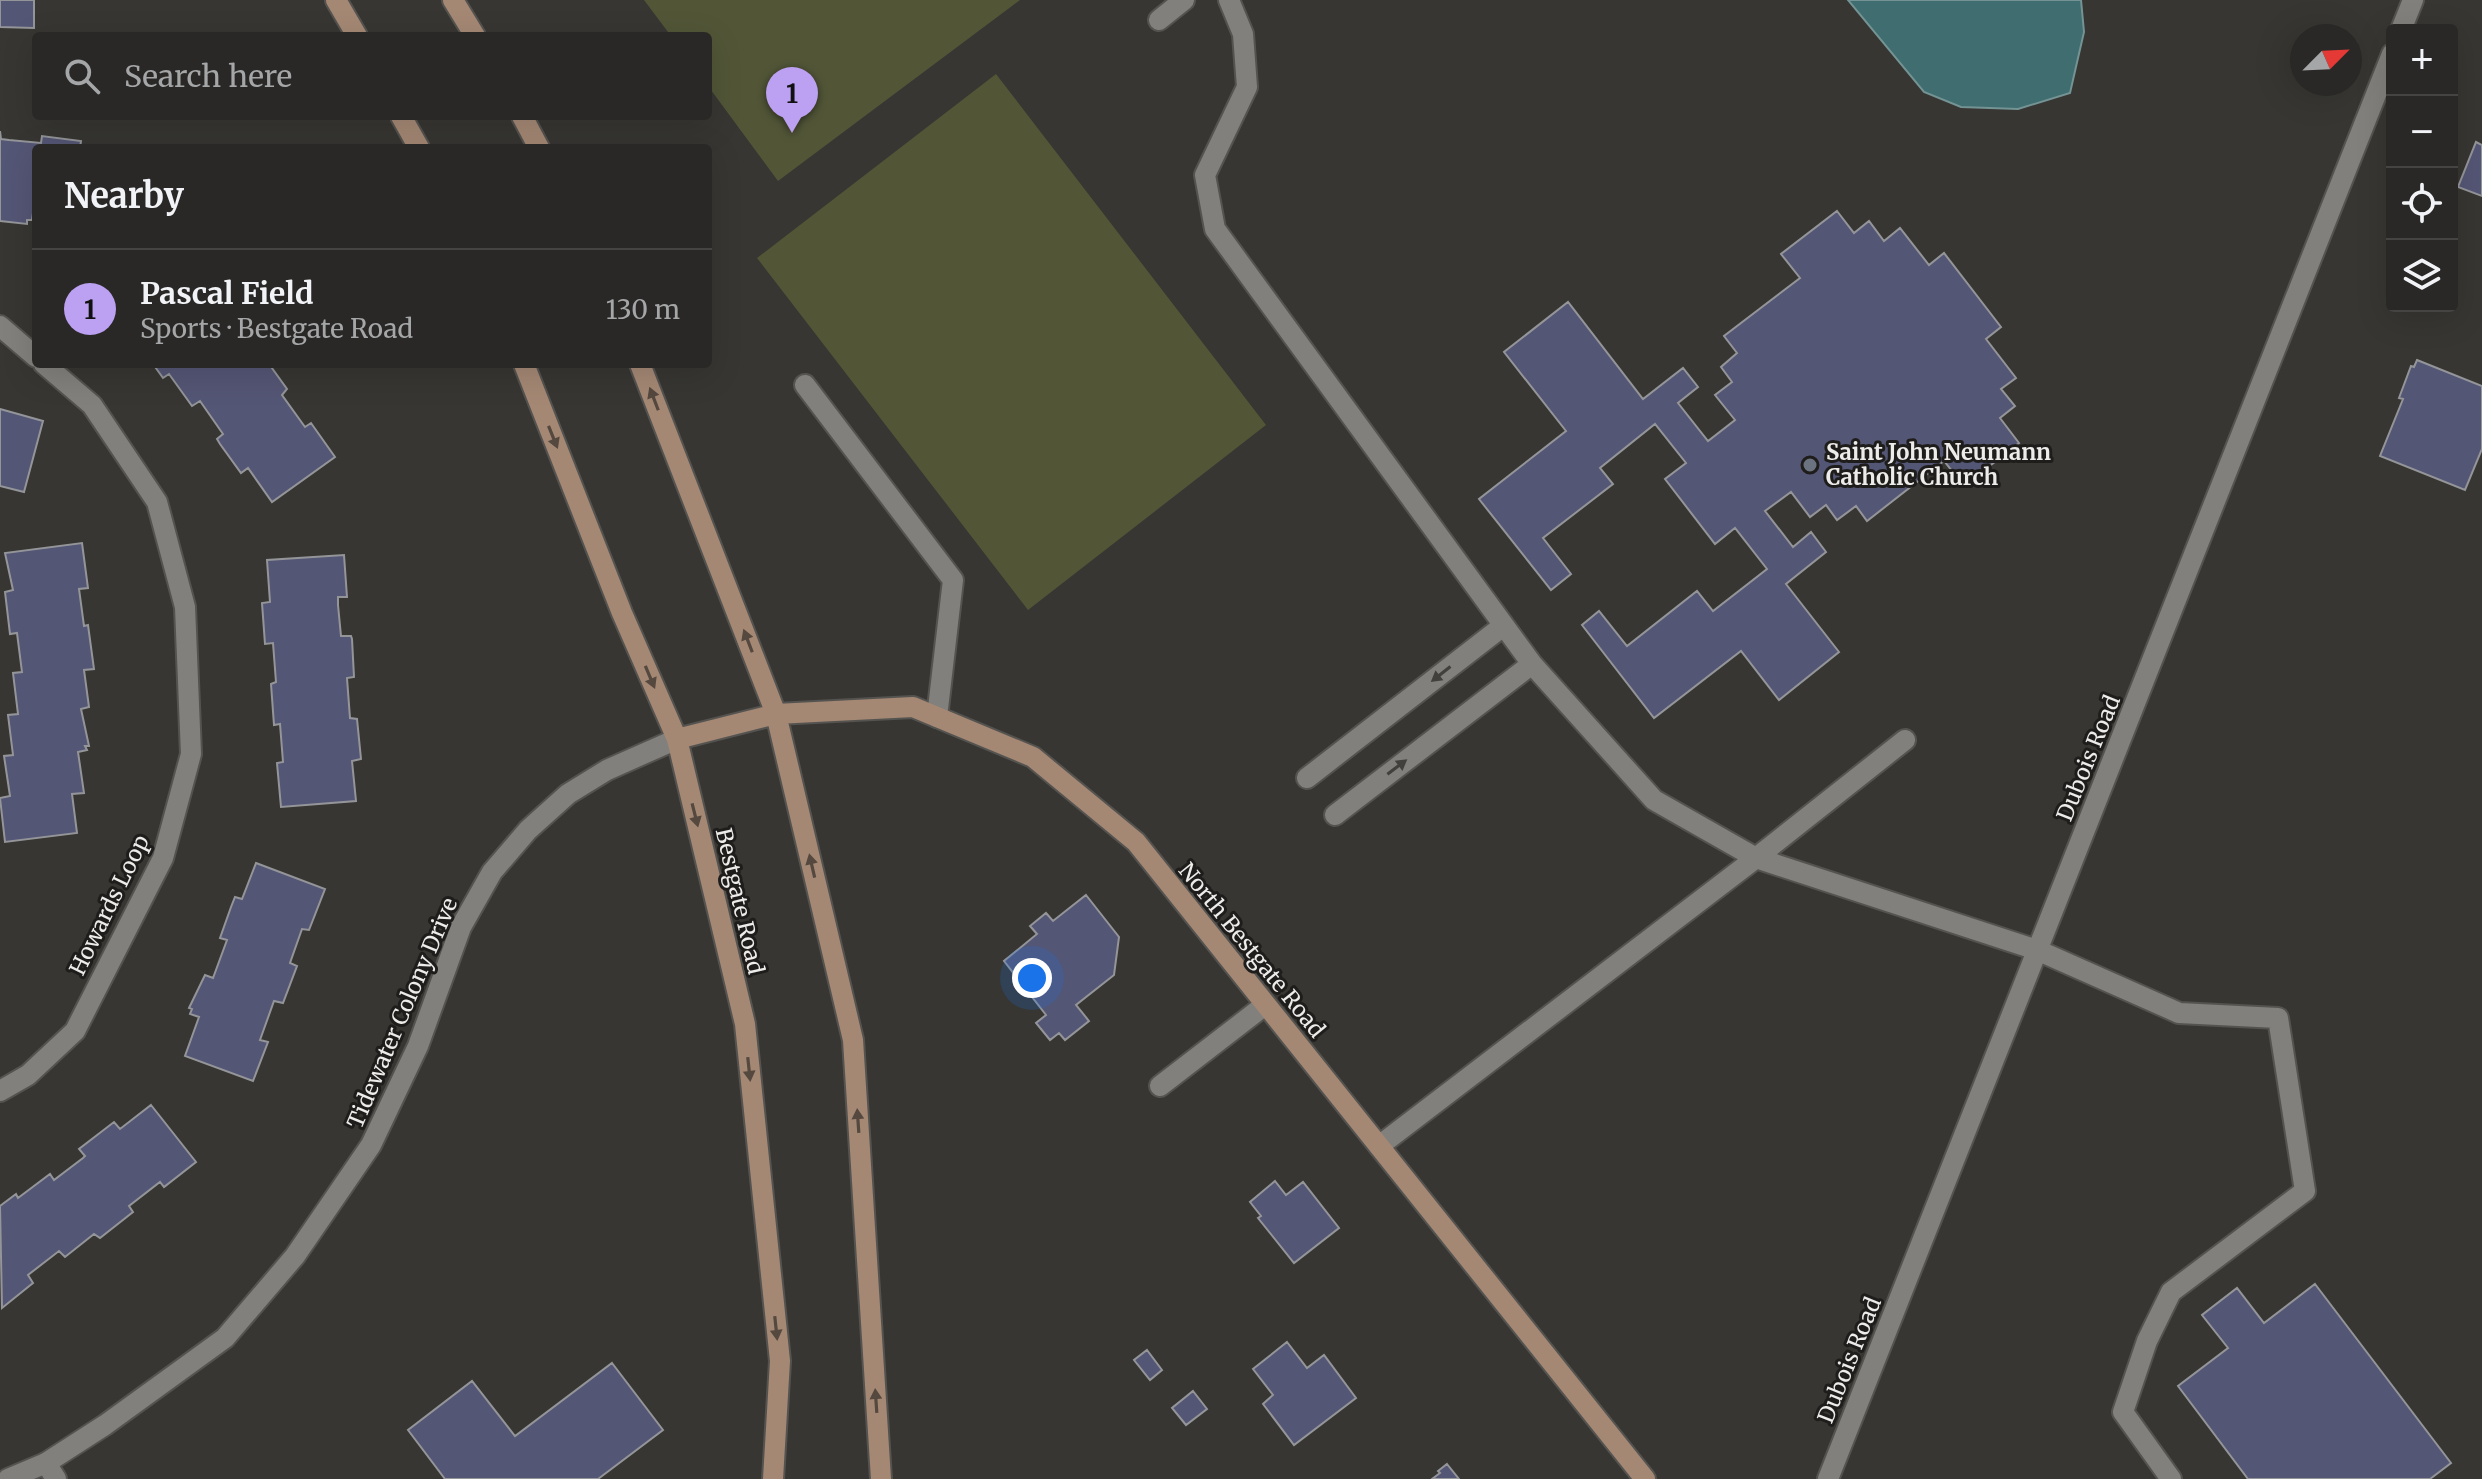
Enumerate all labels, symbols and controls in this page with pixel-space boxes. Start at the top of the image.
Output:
north arrow [2290,24,2362,96]
map controls [2386,24,2458,312]
button: + [2386,24,2458,96]
search box [32,32,712,120]
icon: search [60,54,104,98]
text: Search here [124,57,292,95]
pin: 1 [766,67,818,133]
button: − [2386,96,2458,168]
button: locate [2386,168,2458,240]
text: Nearby [64,175,184,217]
button: layers [2386,240,2458,312]
text: Pascal Field [140,274,313,312]
text: 1 [84,293,96,326]
text: 130 m [606,293,680,326]
text: Sports · Bestgate Road [140,312,413,345]
one-way arrow [647,387,660,411]
one-way arrow [546,425,559,449]
place label: Saint John Neumann Catholic Church [1826,438,2051,491]
marker: Saint John Neumann Catholic Church [1801,456,1819,474]
one-way arrow [741,629,754,653]
one-way arrow [644,666,657,689]
one-way arrow [1431,666,1451,682]
street label: Dubois Road [2050,691,2126,825]
one-way arrow [1387,760,1407,776]
one-way arrow [690,803,702,828]
street label: Bestgate Road [710,825,770,977]
street label: Howards Loop [63,830,155,980]
one-way arrow [805,853,818,878]
street label: North Bestgate Road [1173,857,1331,1043]
street label: Tidewater Colony Drive [341,893,463,1133]
your location [1012,958,1052,998]
one-way arrow [743,1057,756,1082]
one-way arrow [851,1108,864,1133]
street label: Dubois Road [1811,1293,1887,1427]
one-way arrow [770,1316,783,1341]
one-way arrow [869,1388,882,1413]

